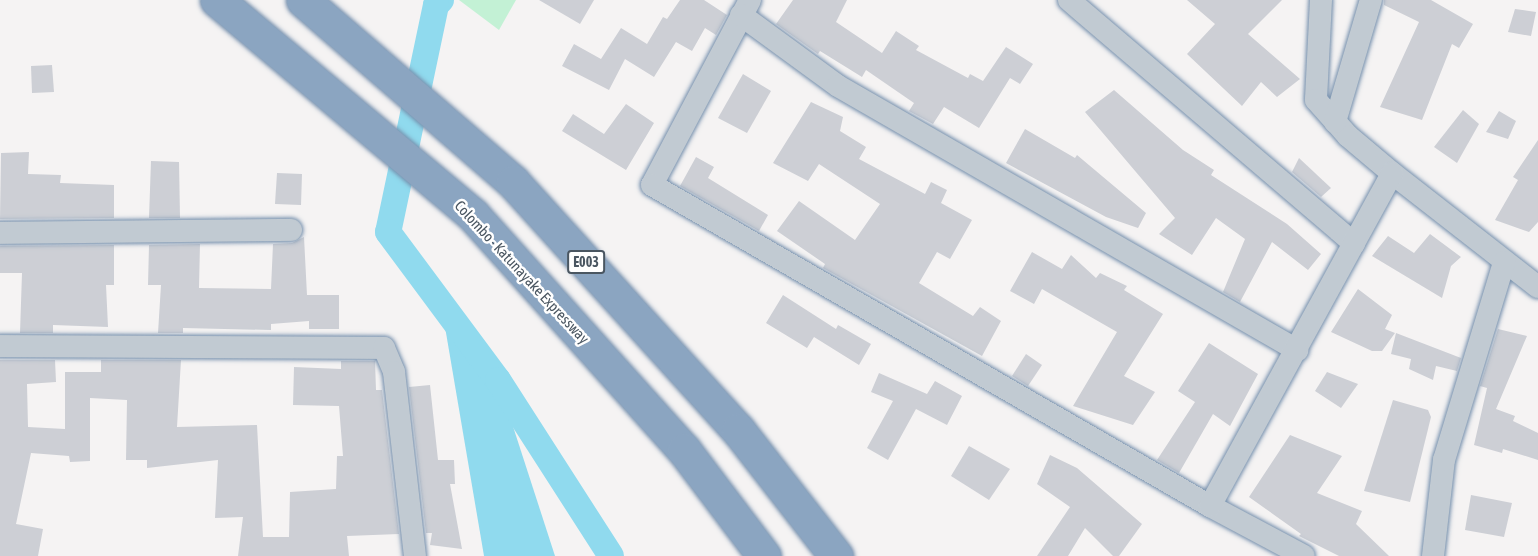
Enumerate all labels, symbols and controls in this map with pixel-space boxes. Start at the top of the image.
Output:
street label: Colombo - Katunayake Expressway [451,197,593,347]
road number: E003 [566,251,606,273]

